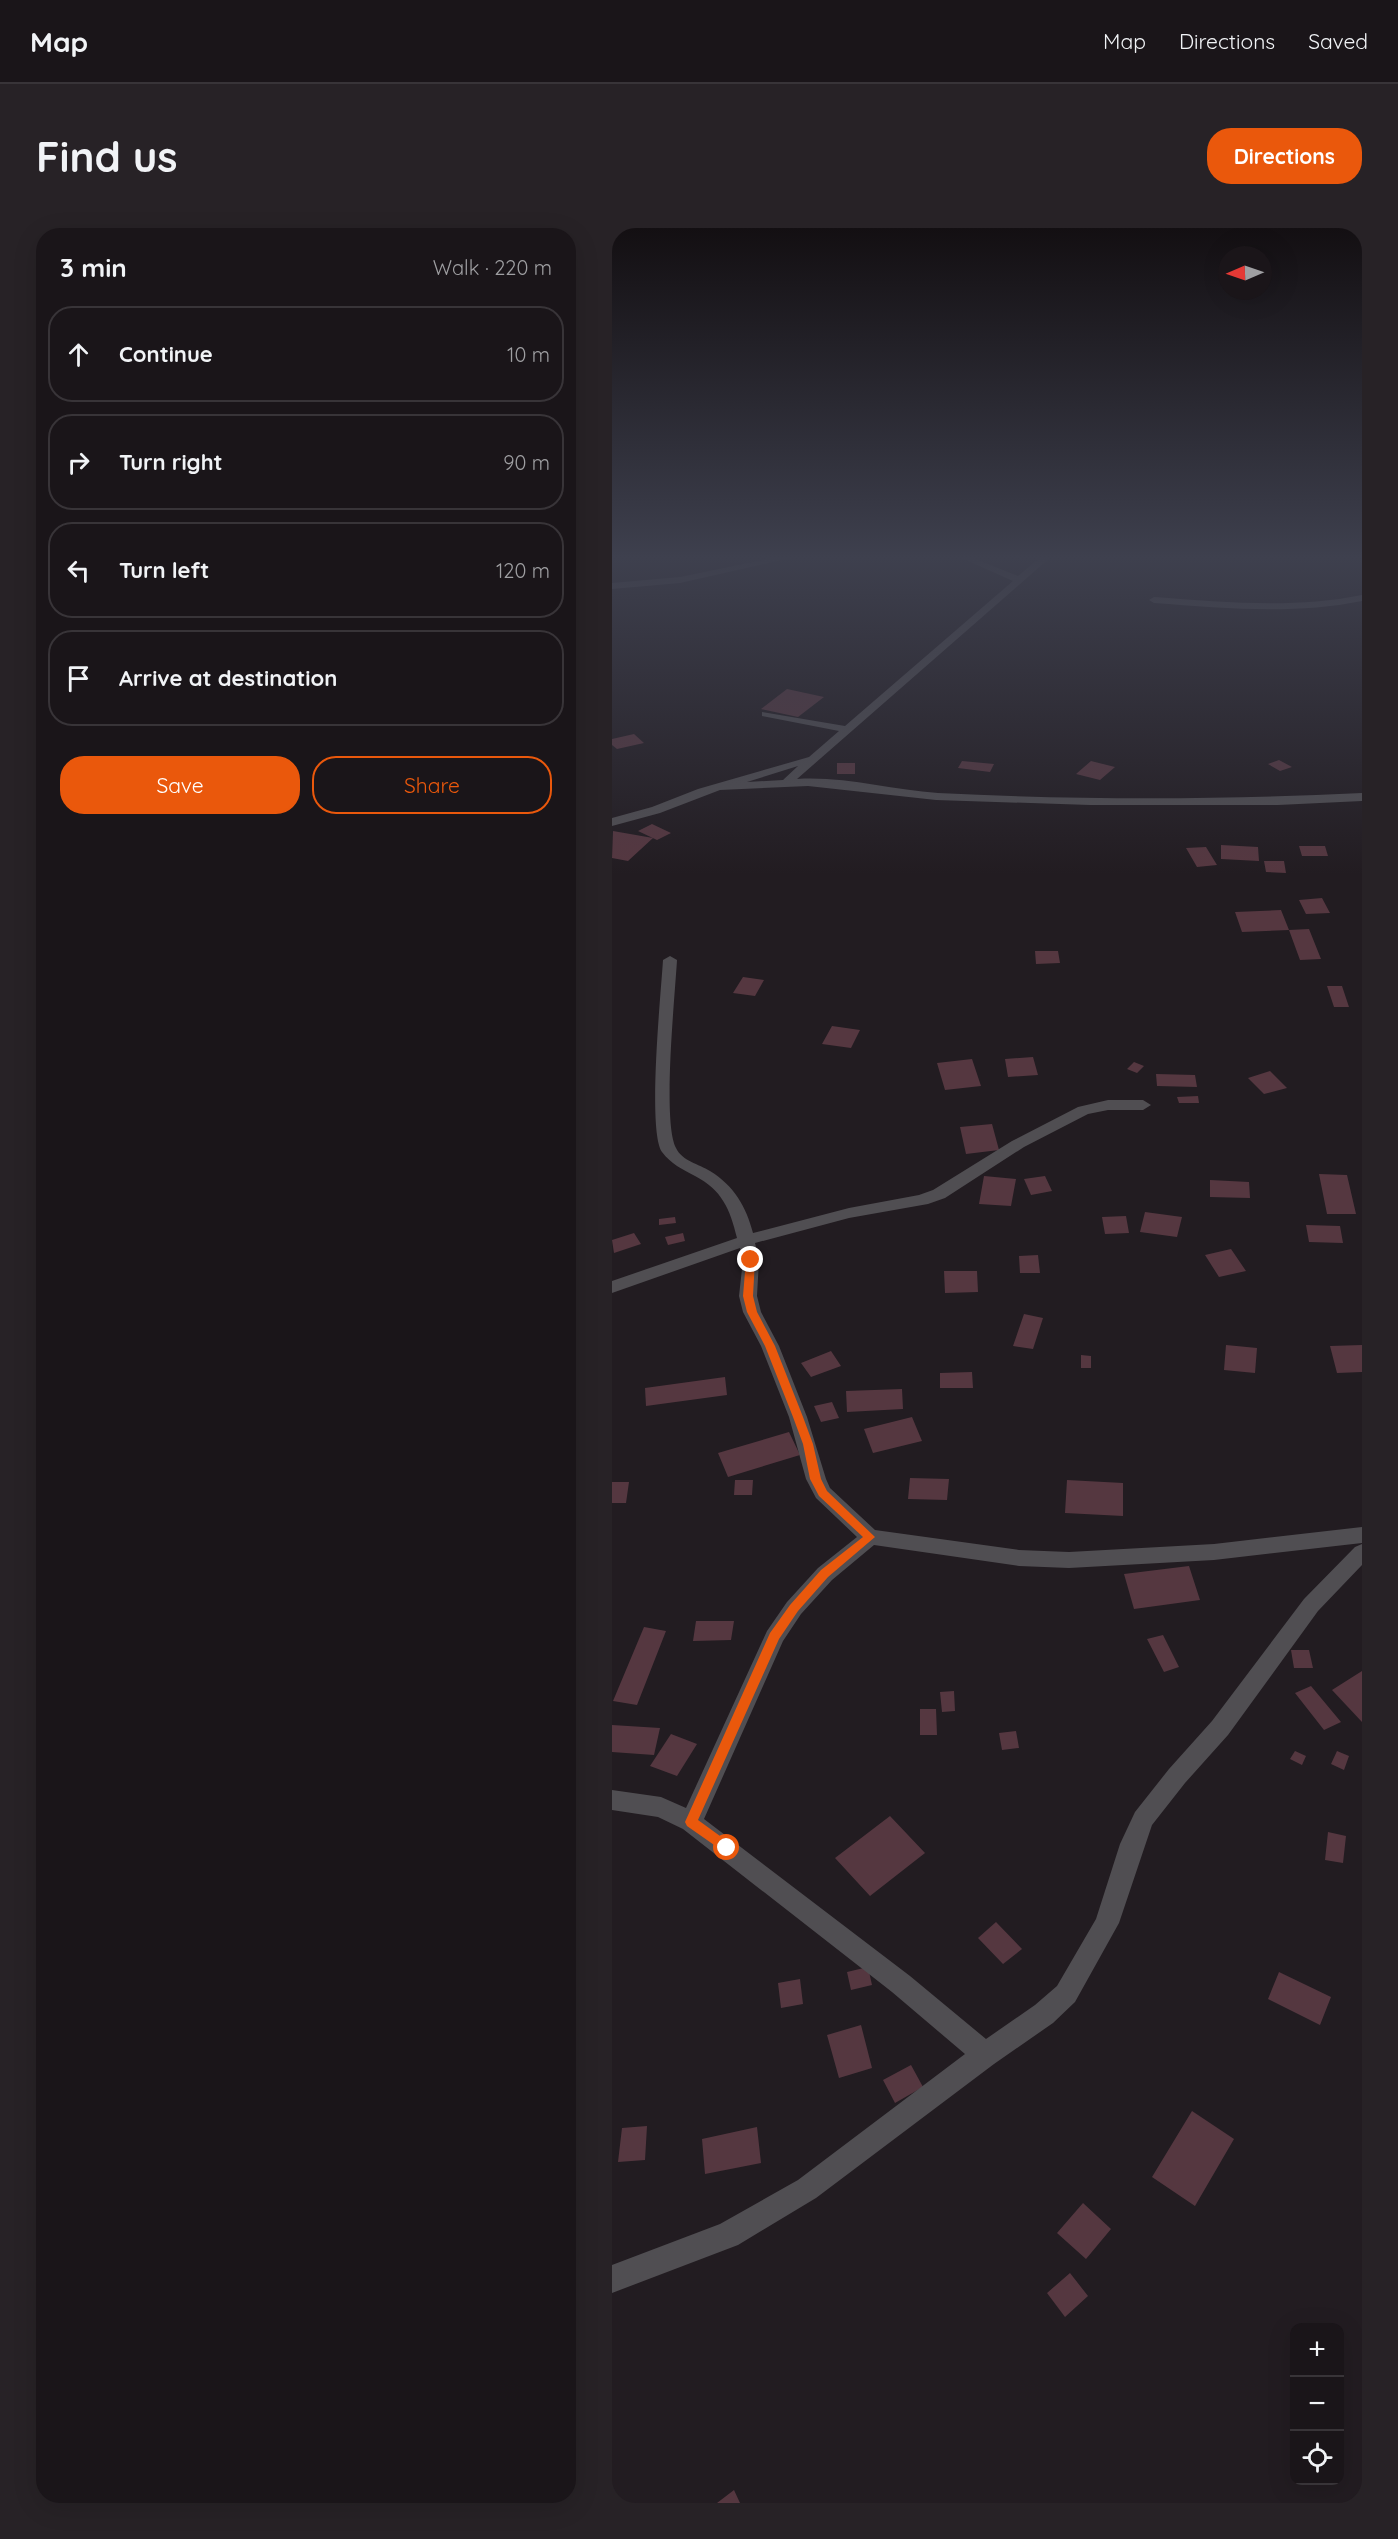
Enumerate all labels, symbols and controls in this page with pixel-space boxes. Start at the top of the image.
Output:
text: Map [30,24,88,59]
text: Map [1103,28,1146,54]
text: Directions [1179,28,1275,54]
text: Saved [1308,28,1368,54]
button: Directions [1207,128,1362,184]
text: Find us [36,130,178,183]
north arrow [1218,246,1272,300]
text: 3 min [60,251,127,284]
text: Walk · 220 m [433,255,552,280]
icon: ahead [62,338,95,371]
text: Continue [119,340,213,368]
text: 10 m [507,342,550,367]
icon: right [62,446,95,479]
text: Turn right [119,448,223,476]
text: 90 m [503,450,550,475]
icon: left [62,554,95,587]
text: Turn left [119,556,209,584]
text: 120 m [496,558,550,583]
icon: arrive [62,662,95,695]
text: Arrive at destination [119,664,337,692]
button: Save [60,756,300,814]
button: Share [312,756,552,814]
route end [737,1246,763,1272]
route start [713,1834,739,1860]
map controls [1290,2323,1344,2485]
button: + [1290,2323,1344,2377]
button: − [1290,2377,1344,2431]
button: locate [1290,2431,1344,2485]

